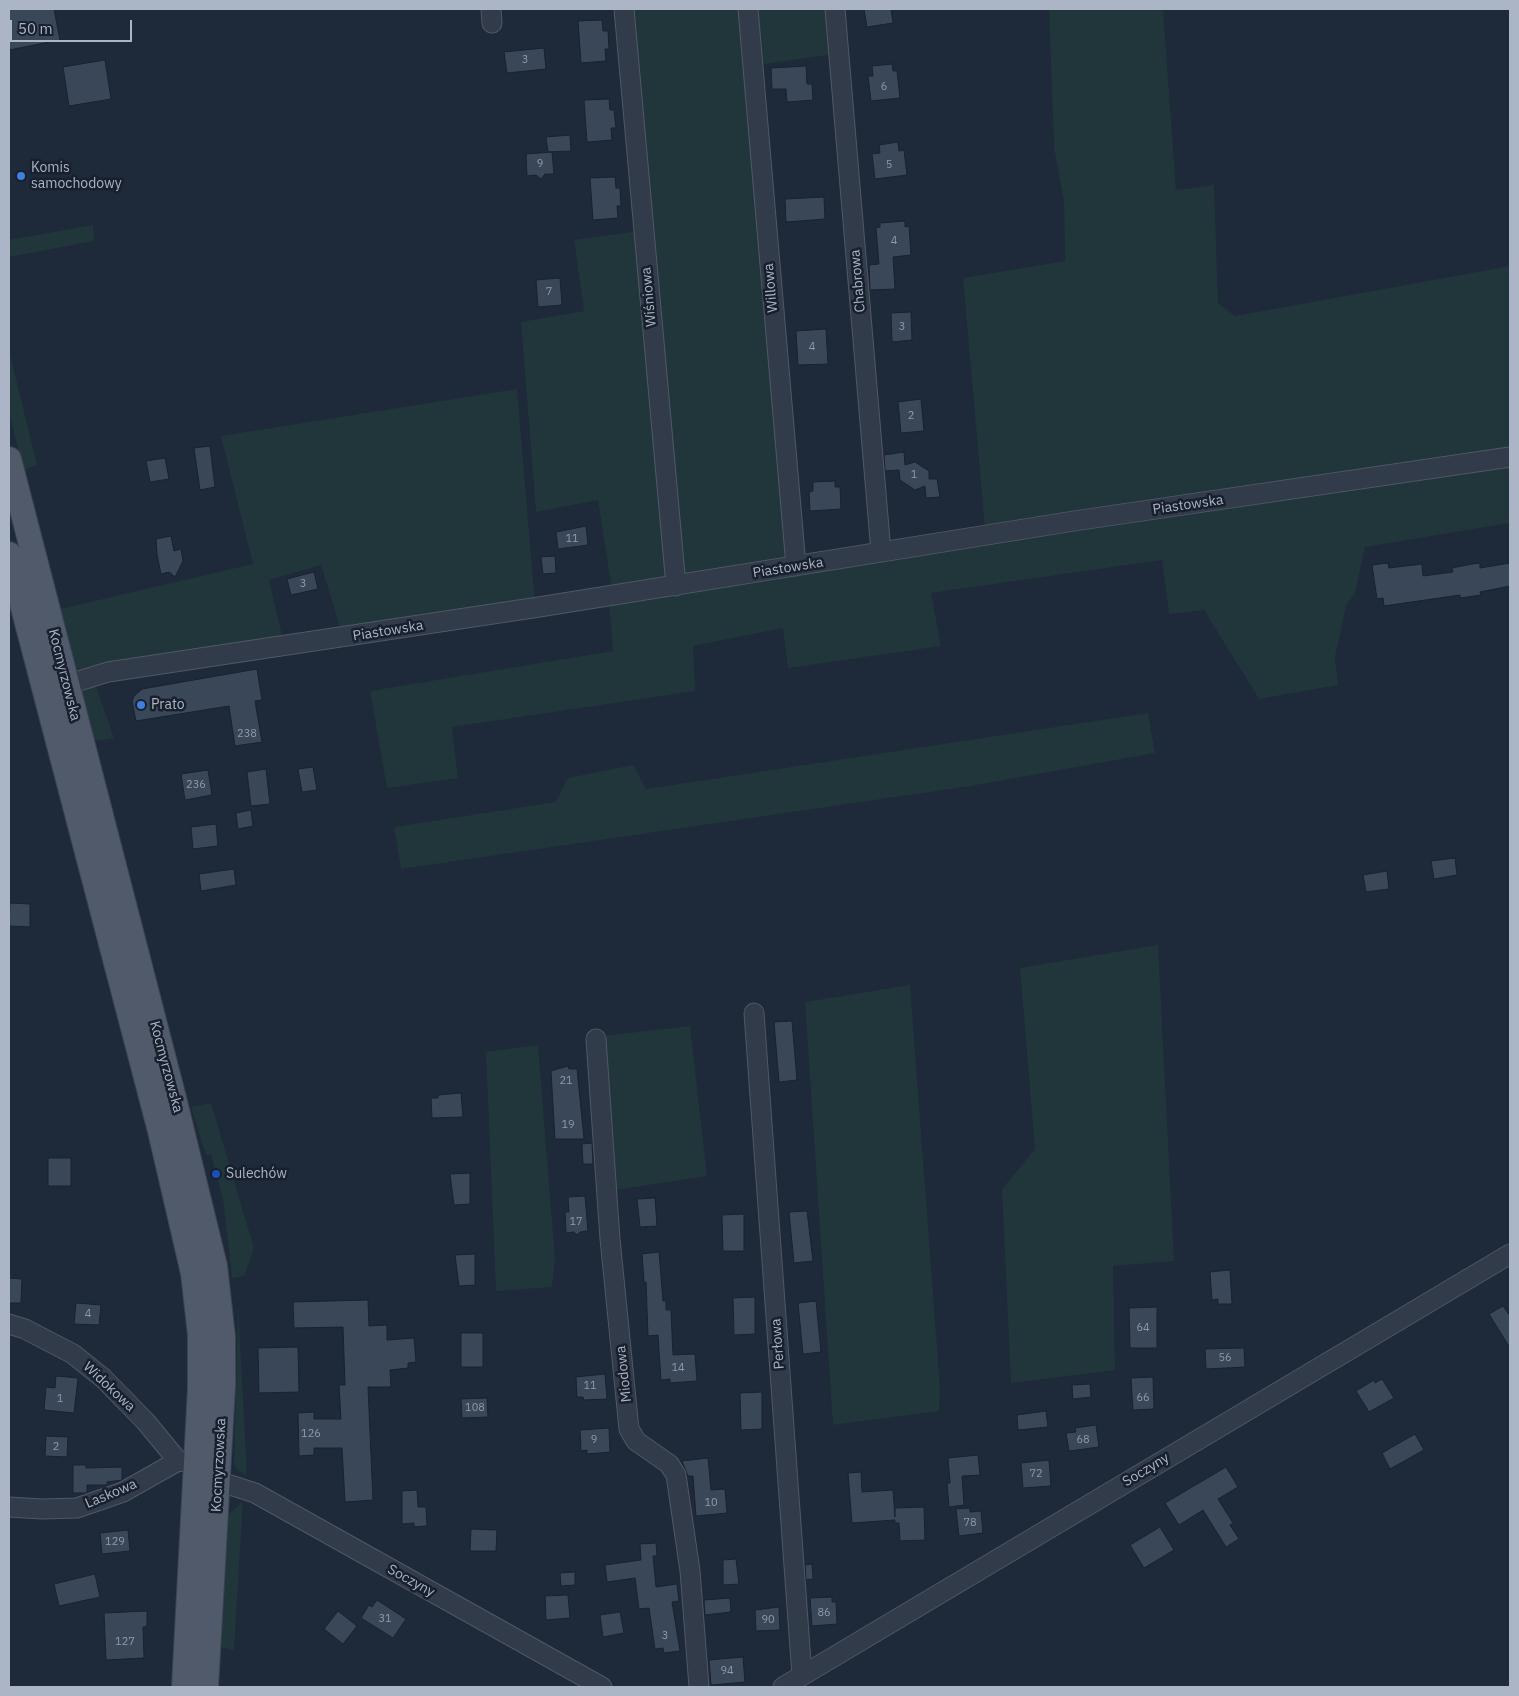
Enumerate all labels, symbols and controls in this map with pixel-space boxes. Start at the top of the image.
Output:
scale bar [12,10,135,42]
text: 50 m [18,19,53,38]
house number: 3 [522,53,528,67]
house number: 6 [881,80,887,94]
house number: 9 [537,157,543,171]
house number: 5 [886,158,892,172]
place label: Komis samochodowy [31,160,122,192]
marker: Komis samochodowy [15,170,27,182]
house number: 4 [891,234,897,248]
street label: Chabrowa [847,249,869,313]
street label: Willowa [760,263,782,313]
street label: Wiśniowa [638,266,660,328]
house number: 7 [546,285,552,299]
house number: 3 [899,320,905,334]
house number: 4 [809,340,815,354]
house number: 2 [908,409,914,423]
house number: 1 [911,468,917,482]
street label: Piastowska [1152,492,1224,518]
house number: 11 [565,532,579,546]
street label: Piastowska [752,554,824,582]
house number: 3 [300,577,306,591]
street label: Piastowska [352,617,424,645]
street label: Kocmyrzowska [44,627,84,723]
place label: Prato [151,697,185,713]
marker: Prato [135,699,147,711]
house number: 238 [237,727,257,741]
house number: 236 [186,778,206,792]
street label: Kocmyrzowska [146,1019,186,1115]
house number: 21 [559,1074,573,1088]
house number: 19 [561,1118,575,1132]
place label: Sulechów [226,1166,287,1182]
marker: Sulechów [210,1168,222,1180]
house number: 17 [569,1215,583,1229]
house number: 4 [85,1307,91,1321]
street label: Perłowa [768,1318,788,1370]
house number: 64 [1136,1321,1150,1335]
street label: Miodowa [613,1345,635,1403]
house number: 56 [1218,1351,1232,1365]
street label: Widokowa [80,1359,138,1415]
house number: 14 [671,1361,685,1375]
house number: 11 [583,1379,597,1393]
house number: 66 [1136,1391,1150,1405]
house number: 1 [57,1392,63,1406]
house number: 108 [465,1401,485,1415]
street label: Kocmyrzowska [208,1418,230,1512]
house number: 126 [301,1427,321,1441]
house number: 9 [591,1433,597,1447]
house number: 68 [1076,1433,1090,1447]
house number: 2 [53,1440,59,1454]
street label: Soczyny [1120,1450,1172,1490]
house number: 72 [1029,1467,1043,1481]
street label: Laskowa [83,1476,139,1512]
house number: 10 [704,1496,718,1510]
house number: 78 [963,1516,977,1530]
house number: 129 [105,1535,125,1549]
street label: Soczyny [384,1561,438,1601]
house number: 86 [817,1606,831,1620]
house number: 31 [378,1612,392,1626]
house number: 90 [761,1613,775,1627]
house number: 3 [662,1629,668,1643]
house number: 127 [115,1635,135,1649]
house number: 94 [720,1664,734,1678]

